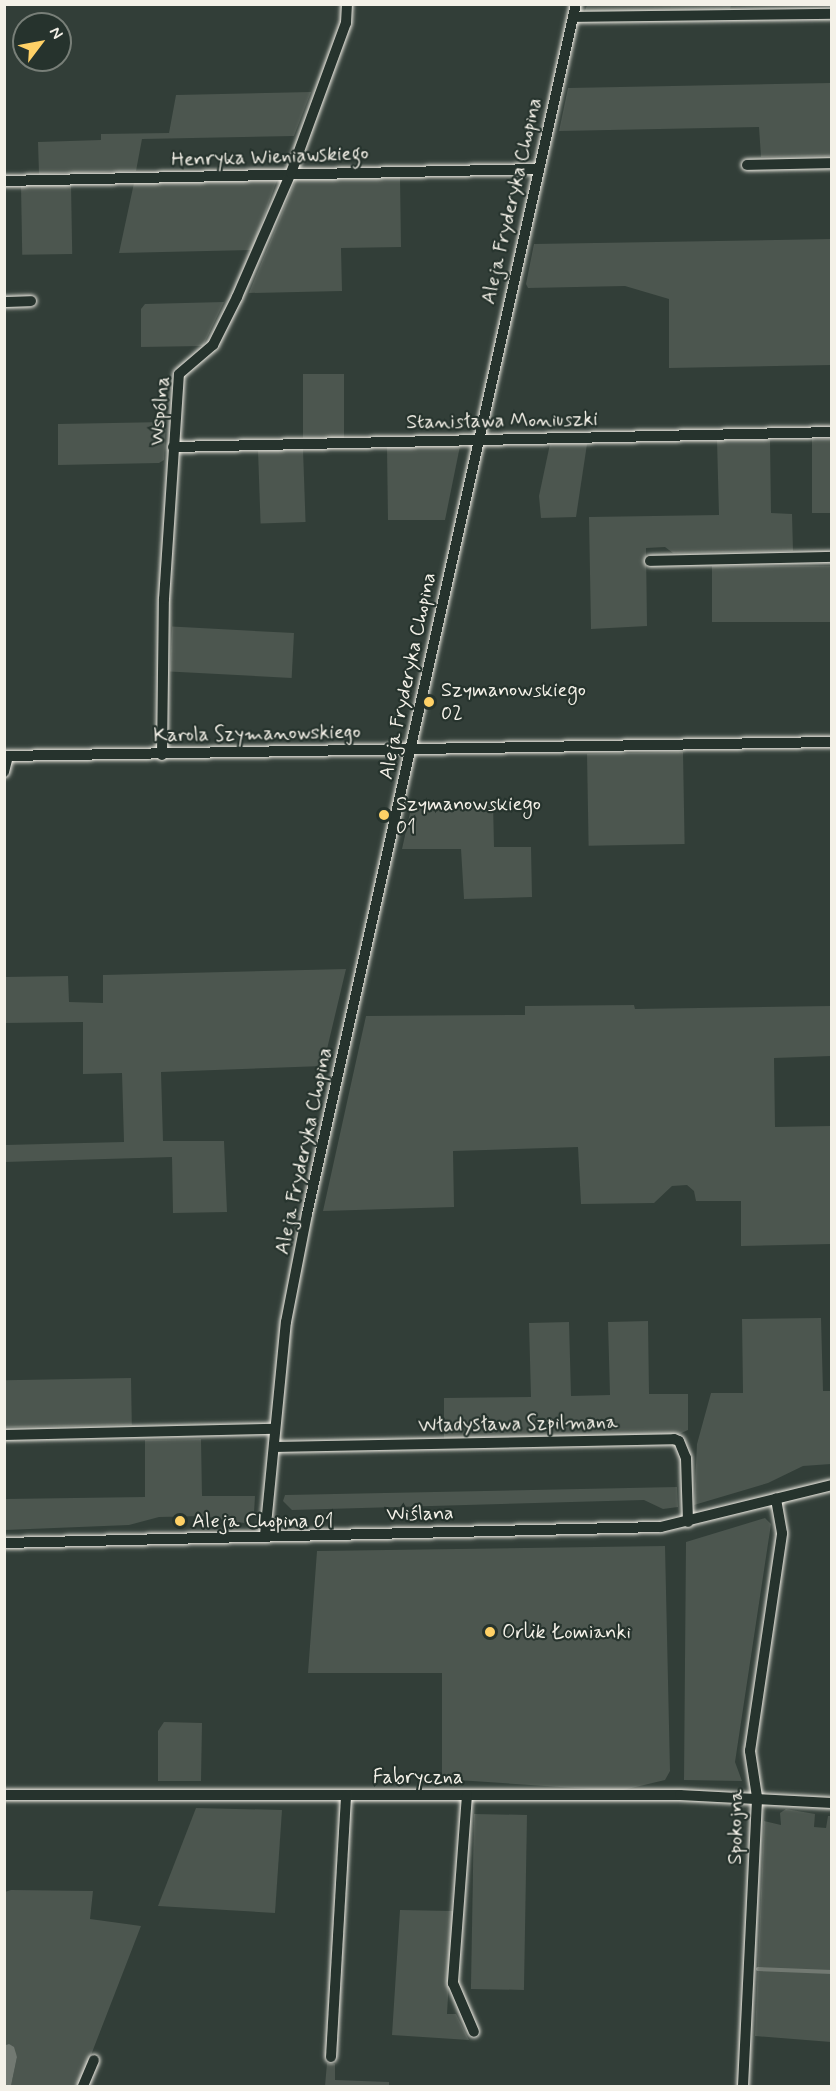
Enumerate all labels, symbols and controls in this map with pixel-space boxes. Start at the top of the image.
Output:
north arrow [12,12,72,72]
text: N [44,23,68,43]
street label: Aleja Fryderyka Chopina [477,97,547,305]
street label: Henryka Wieniawskiego [166,141,374,173]
street label: Wspólna [144,375,176,447]
street label: Stanisława Moniuszki [407,407,597,435]
street label: Aleja Fryderyka Chopina [375,572,441,780]
place label: Szymanowskiego 02 [441,678,586,725]
marker: Szymanowskiego 02 [422,695,436,709]
street label: Karola Szymanowskiego [154,720,360,748]
place label: Szymanowskiego 01 [396,792,541,839]
marker: Szymanowskiego 01 [377,808,391,822]
street label: Aleja Fryderyka Chopina [271,1047,337,1255]
street label: Władysława Szpilmana [416,1410,620,1438]
street label: Wiślana [386,1501,454,1527]
place label: Aleja Chopina 01 [192,1509,335,1533]
marker: Aleja Chopina 01 [173,1514,187,1528]
place label: Orlik Łomianki [502,1620,631,1644]
marker: Orlik Łomianki [483,1625,497,1639]
street label: Fabryczna [373,1765,463,1789]
street label: Spokojna [723,1789,749,1865]

